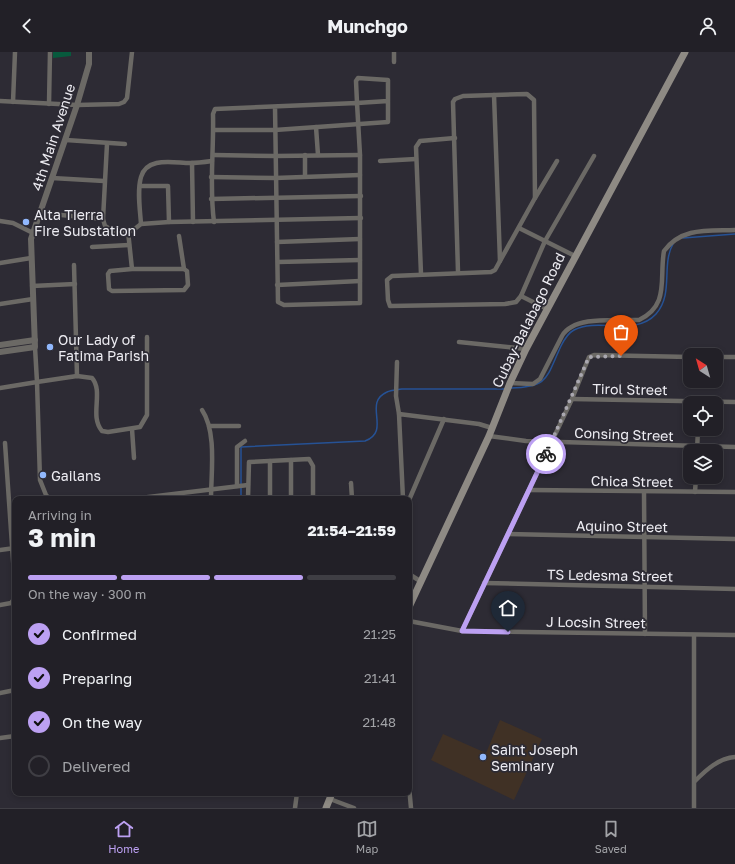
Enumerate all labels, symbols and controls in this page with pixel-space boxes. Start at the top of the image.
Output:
icon: back [16,15,38,37]
text: Munchgo [327,15,408,37]
icon: person [697,15,719,37]
street label: 4th Main Avenue [28,81,78,193]
place label: Alta Tierra Fire Substation [34,206,136,239]
marker: Alta Tierra Fire Substation [21,217,31,227]
street label: Cubay-Balabago Road [488,250,568,390]
pin [604,315,638,356]
icon: bag [610,321,632,343]
place label: Our Lady of Fatima Parish [58,331,149,364]
marker: Our Lady of Fatima Parish [45,342,55,352]
north arrow [683,348,723,388]
map controls [683,348,723,484]
street label: Tirol Street [592,380,668,398]
button: locate [683,396,723,436]
street label: Consing Street [574,424,674,444]
courier [526,434,566,474]
icon: bike [535,443,557,465]
button: layers [683,444,723,484]
place label: Gailans [51,467,101,484]
marker: Gailans [38,470,48,480]
street label: Chica Street [591,472,673,490]
text: Arriving in [28,507,92,523]
street label: Aquino Street [576,517,668,535]
text: 21:54–21:59 [307,521,396,539]
text: 3 min [28,522,96,553]
street label: TS Ledesma Street [547,565,673,585]
text: On the way · 300 m [28,586,146,602]
pin [491,591,525,632]
icon: home [497,597,519,619]
street label: J Locsin Street [546,613,646,631]
icon: check [28,623,50,645]
text: Confirmed [62,625,137,643]
text: 21:25 [363,626,396,642]
icon: check [28,667,50,689]
text: Preparing [62,669,132,687]
text: 21:41 [364,670,396,686]
icon: check [28,711,50,733]
text: On the way [62,713,142,731]
text: 21:48 [362,714,396,730]
place label: Saint Joseph Seminary [491,741,578,774]
marker: Saint Joseph Seminary [478,752,488,762]
text: Delivered [62,757,130,775]
tab: Home [108,818,139,855]
tab: Map [356,818,378,855]
tab: Saved [595,818,627,855]

